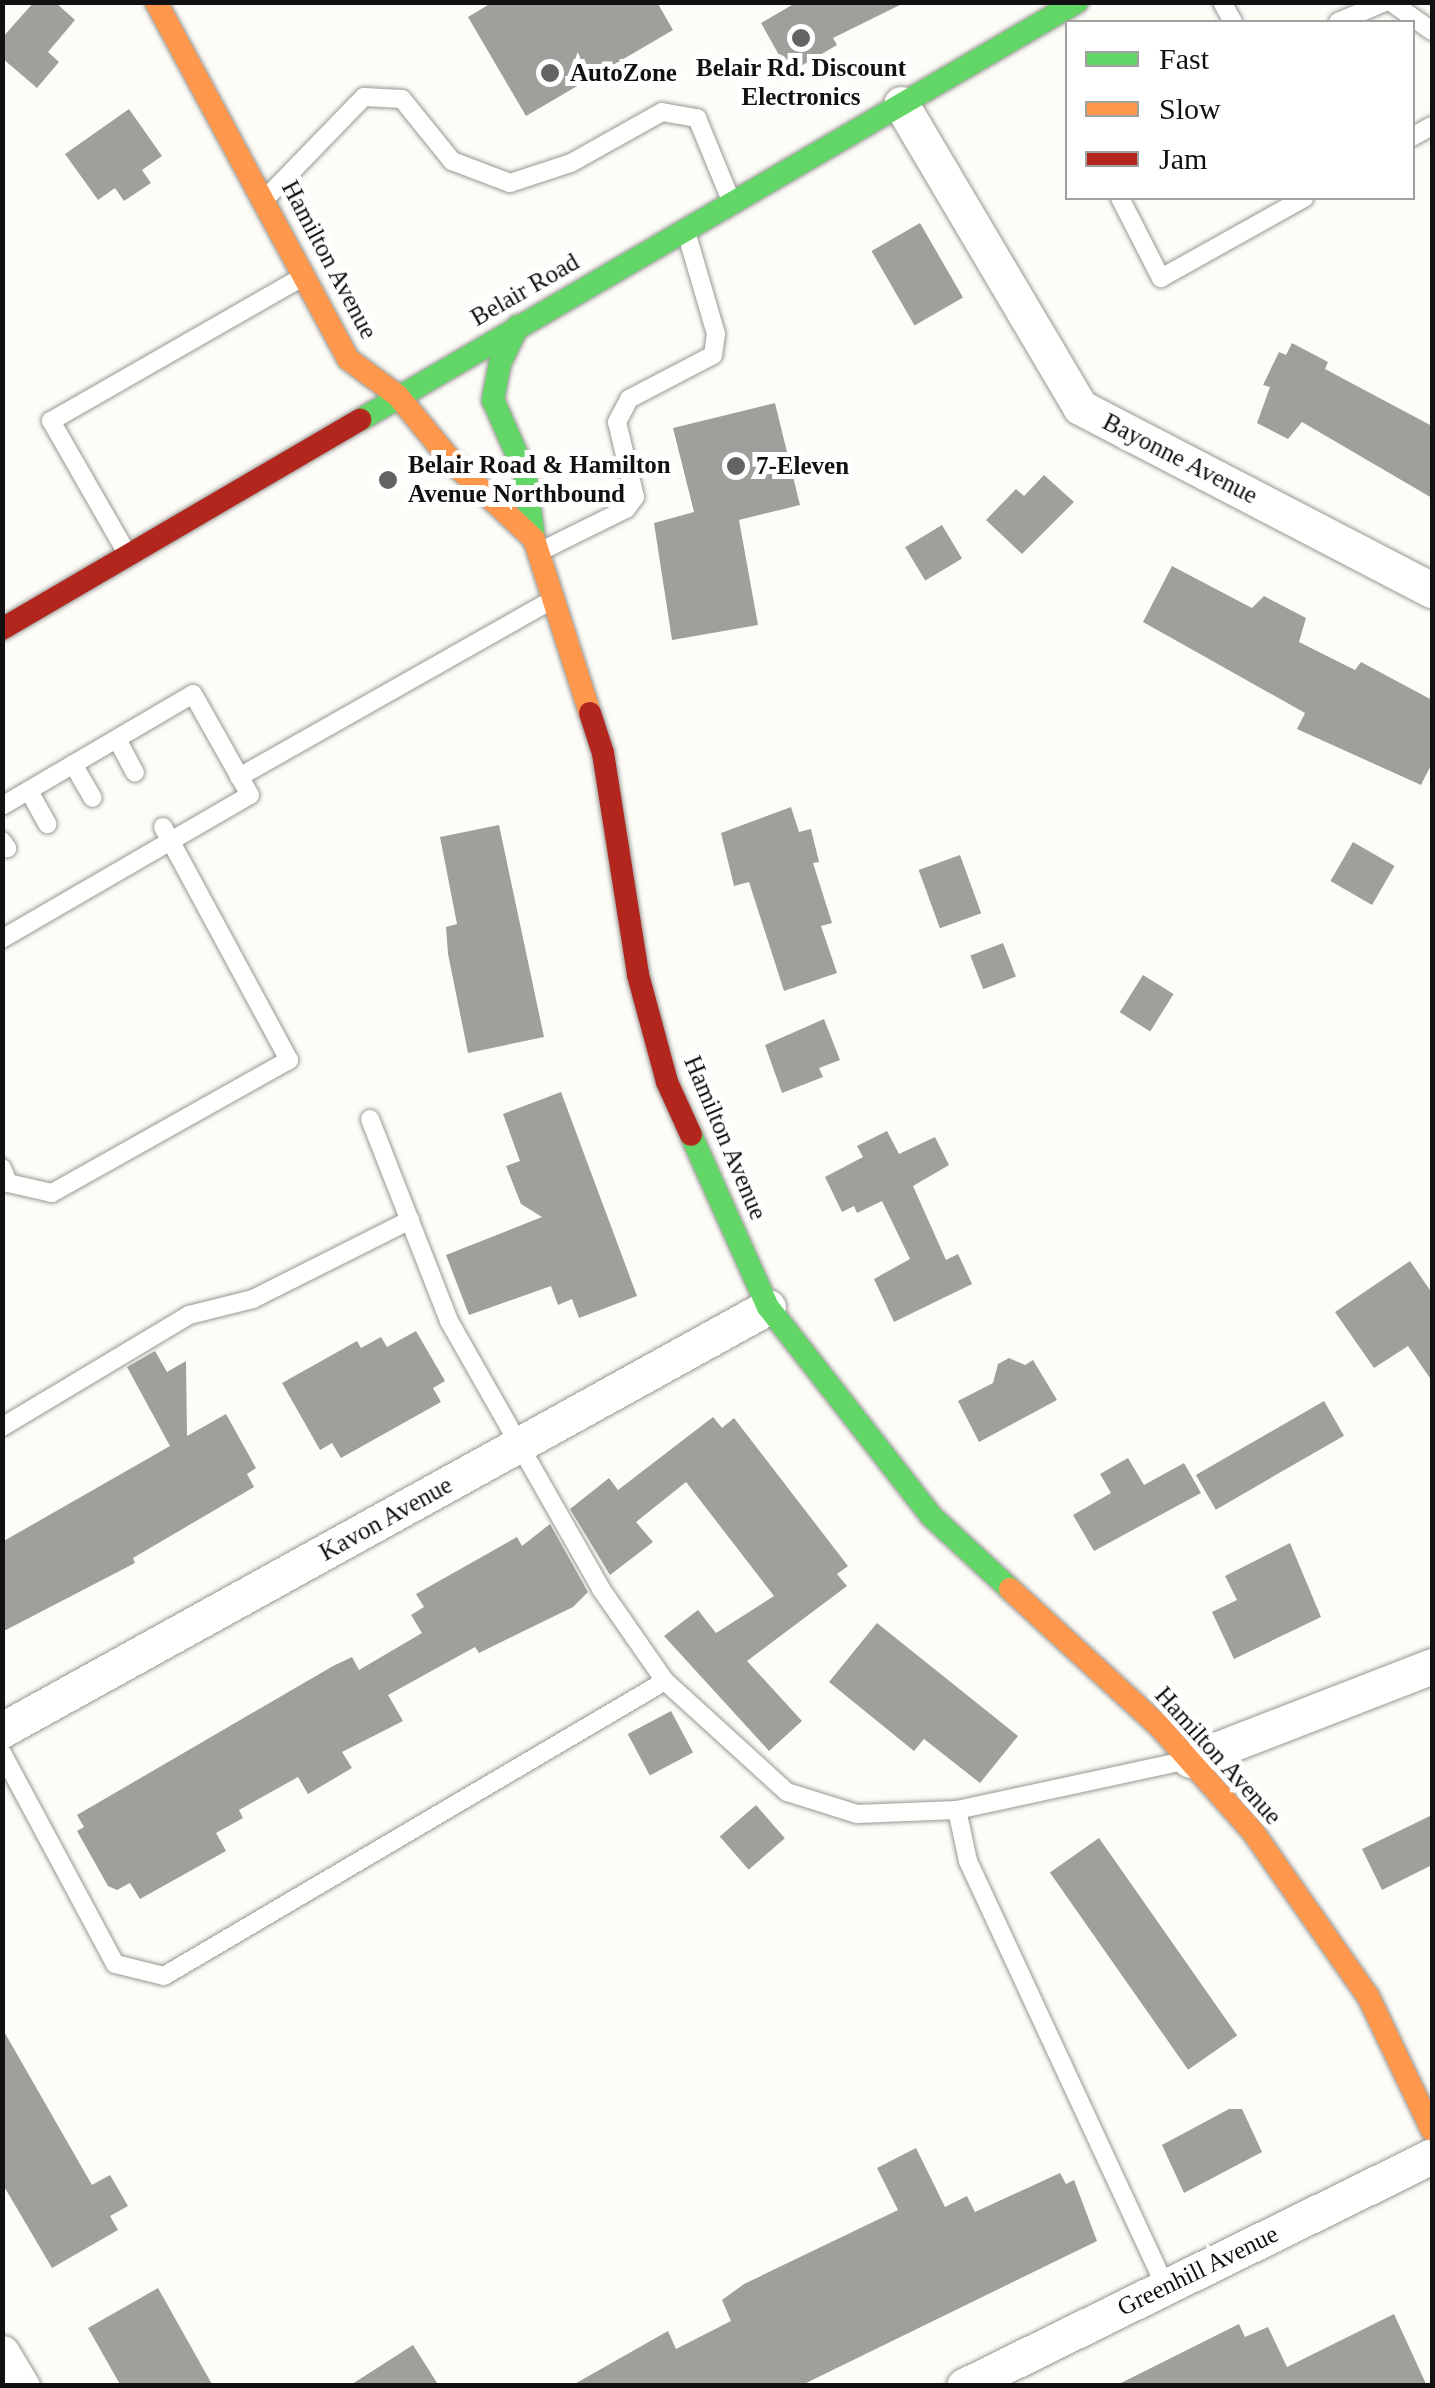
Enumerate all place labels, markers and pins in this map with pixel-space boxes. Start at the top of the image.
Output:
marker: Belair Rd. Discount Electronics [790,27,812,49]
place label: Belair Rd. Discount Electronics [696,54,906,113]
place label: AutoZone [570,58,677,88]
marker: AutoZone [539,62,561,84]
place label: Belair Road & Hamilton Avenue Northbound [408,451,671,510]
place label: 7-Eleven [756,451,849,481]
marker: 7-Eleven [725,455,747,477]
marker: Belair Road & Hamilton Avenue Northbound [377,469,399,491]

